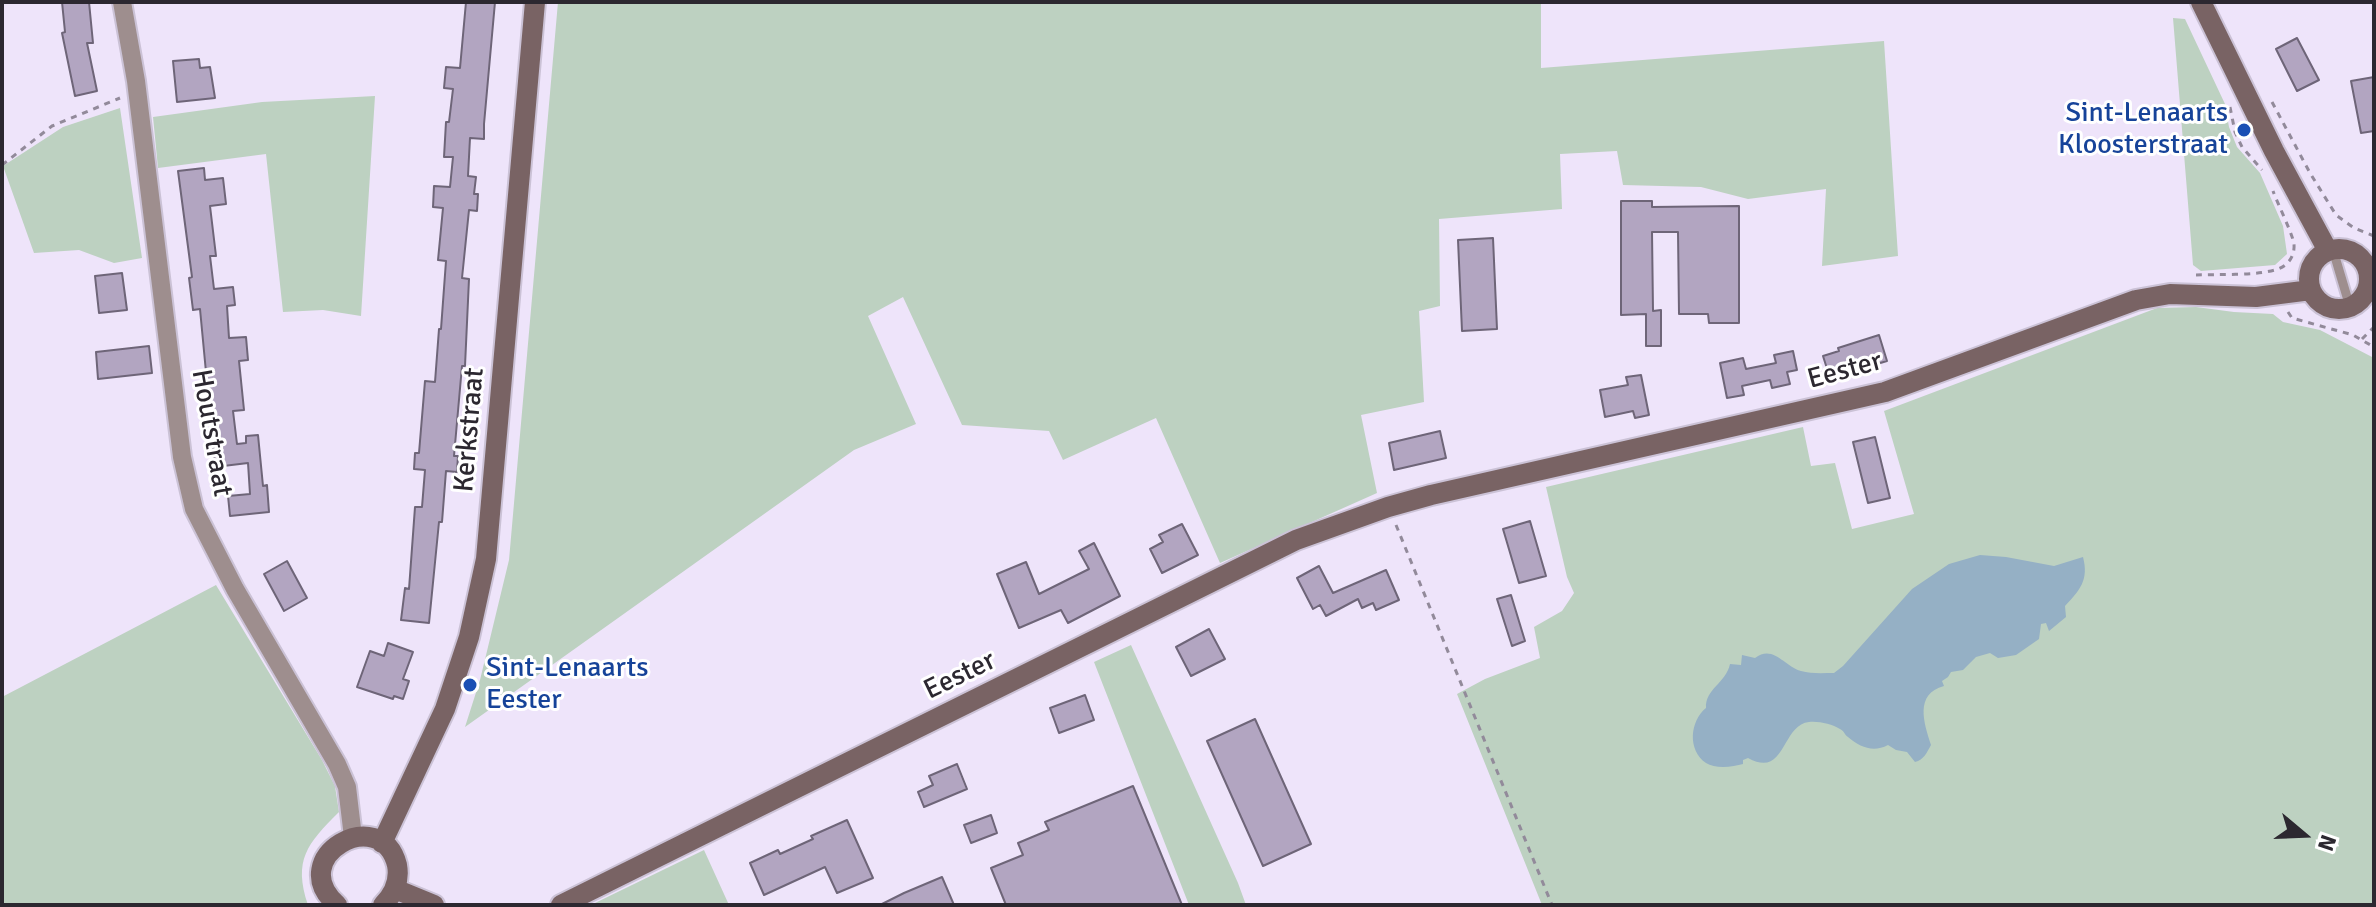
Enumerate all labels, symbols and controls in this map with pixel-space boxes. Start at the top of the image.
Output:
place label: Sint-Lenaarts Kloosterstraat [2058,97,2228,163]
marker: Sint-Lenaarts Kloosterstraat [2235,121,2253,139]
street label: Eester [1804,345,1886,397]
street label: Kerkstraat [448,366,492,494]
street label: Houtstraat [183,367,239,499]
street label: Eester [919,644,1001,708]
place label: Sint-Lenaarts Eester [486,652,649,718]
marker: Sint-Lenaarts Eester [461,676,479,694]
north arrow [2264,795,2344,875]
text: N [2312,831,2342,855]

